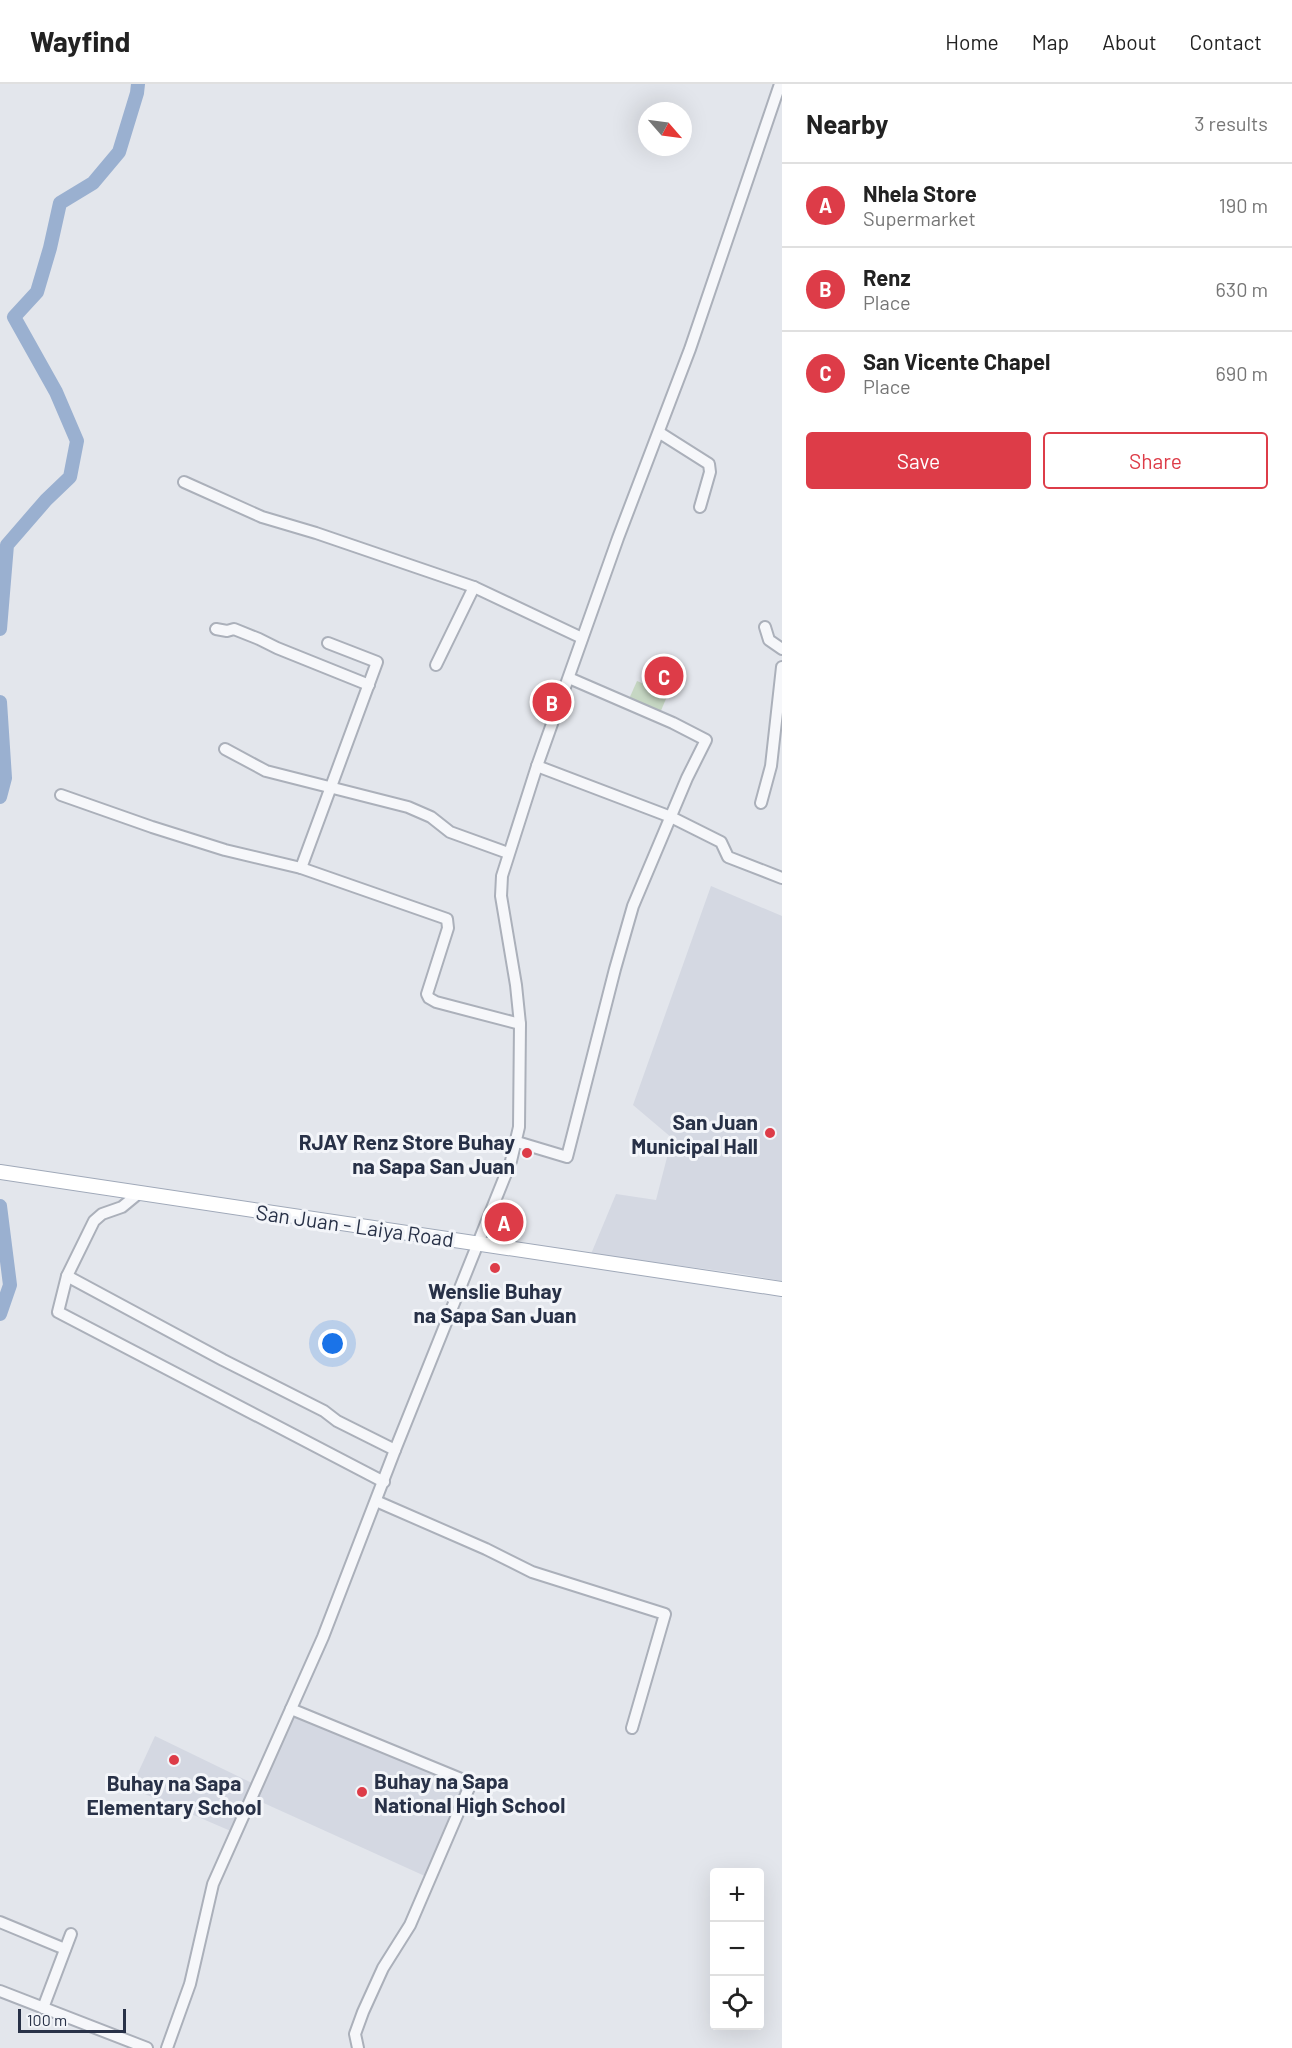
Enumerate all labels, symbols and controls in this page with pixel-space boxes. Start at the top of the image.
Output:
text: Wayfind [30,24,130,58]
text: Home [945,29,999,54]
text: Map [1032,29,1069,54]
text: About [1102,29,1157,54]
text: Contact [1190,29,1262,54]
north arrow [638,102,692,156]
text: Nearby [806,108,888,139]
text: 3 results [1194,111,1268,135]
text: Nhela Store [863,180,977,206]
text: A [819,193,832,217]
text: 190 m [1219,193,1268,217]
text: Supermarket [863,206,976,230]
text: Renz [863,264,911,290]
text: B [819,277,832,301]
text: 630 m [1216,277,1268,301]
text: Place [863,290,911,314]
text: San Vicente Chapel [863,348,1051,374]
text: C [819,361,832,385]
text: 690 m [1215,361,1268,385]
text: Place [863,374,911,398]
button: Save [806,432,1031,489]
button: Share [1043,432,1268,489]
pin: C [644,654,684,698]
pin: B [532,680,572,724]
place label: San Juan Municipal Hall [631,1109,758,1158]
marker: San Juan Municipal Hall [763,1126,777,1140]
place label: RJAY Renz Store Buhay na Sapa San Juan [299,1129,515,1178]
marker: RJAY Renz Store Buhay na Sapa San Juan [520,1146,534,1160]
street label: San Juan - Laiya Road [255,1199,455,1251]
pin: A [484,1200,524,1244]
marker: Wenslie Buhay na Sapa San Juan [488,1261,502,1275]
place label: Wenslie Buhay na Sapa San Juan [414,1278,576,1327]
your location [318,1329,347,1358]
marker: Buhay na Sapa Elementary School [167,1753,181,1767]
place label: Buhay na Sapa National High School [374,1768,565,1817]
place label: Buhay na Sapa Elementary School [86,1770,262,1819]
marker: Buhay na Sapa National High School [355,1785,369,1799]
map controls [710,1868,764,2030]
button: + [710,1868,764,1922]
button: − [710,1922,764,1976]
button: locate [710,1976,764,2030]
scale bar [18,2006,126,2034]
text: 100 m [27,2010,67,2029]

